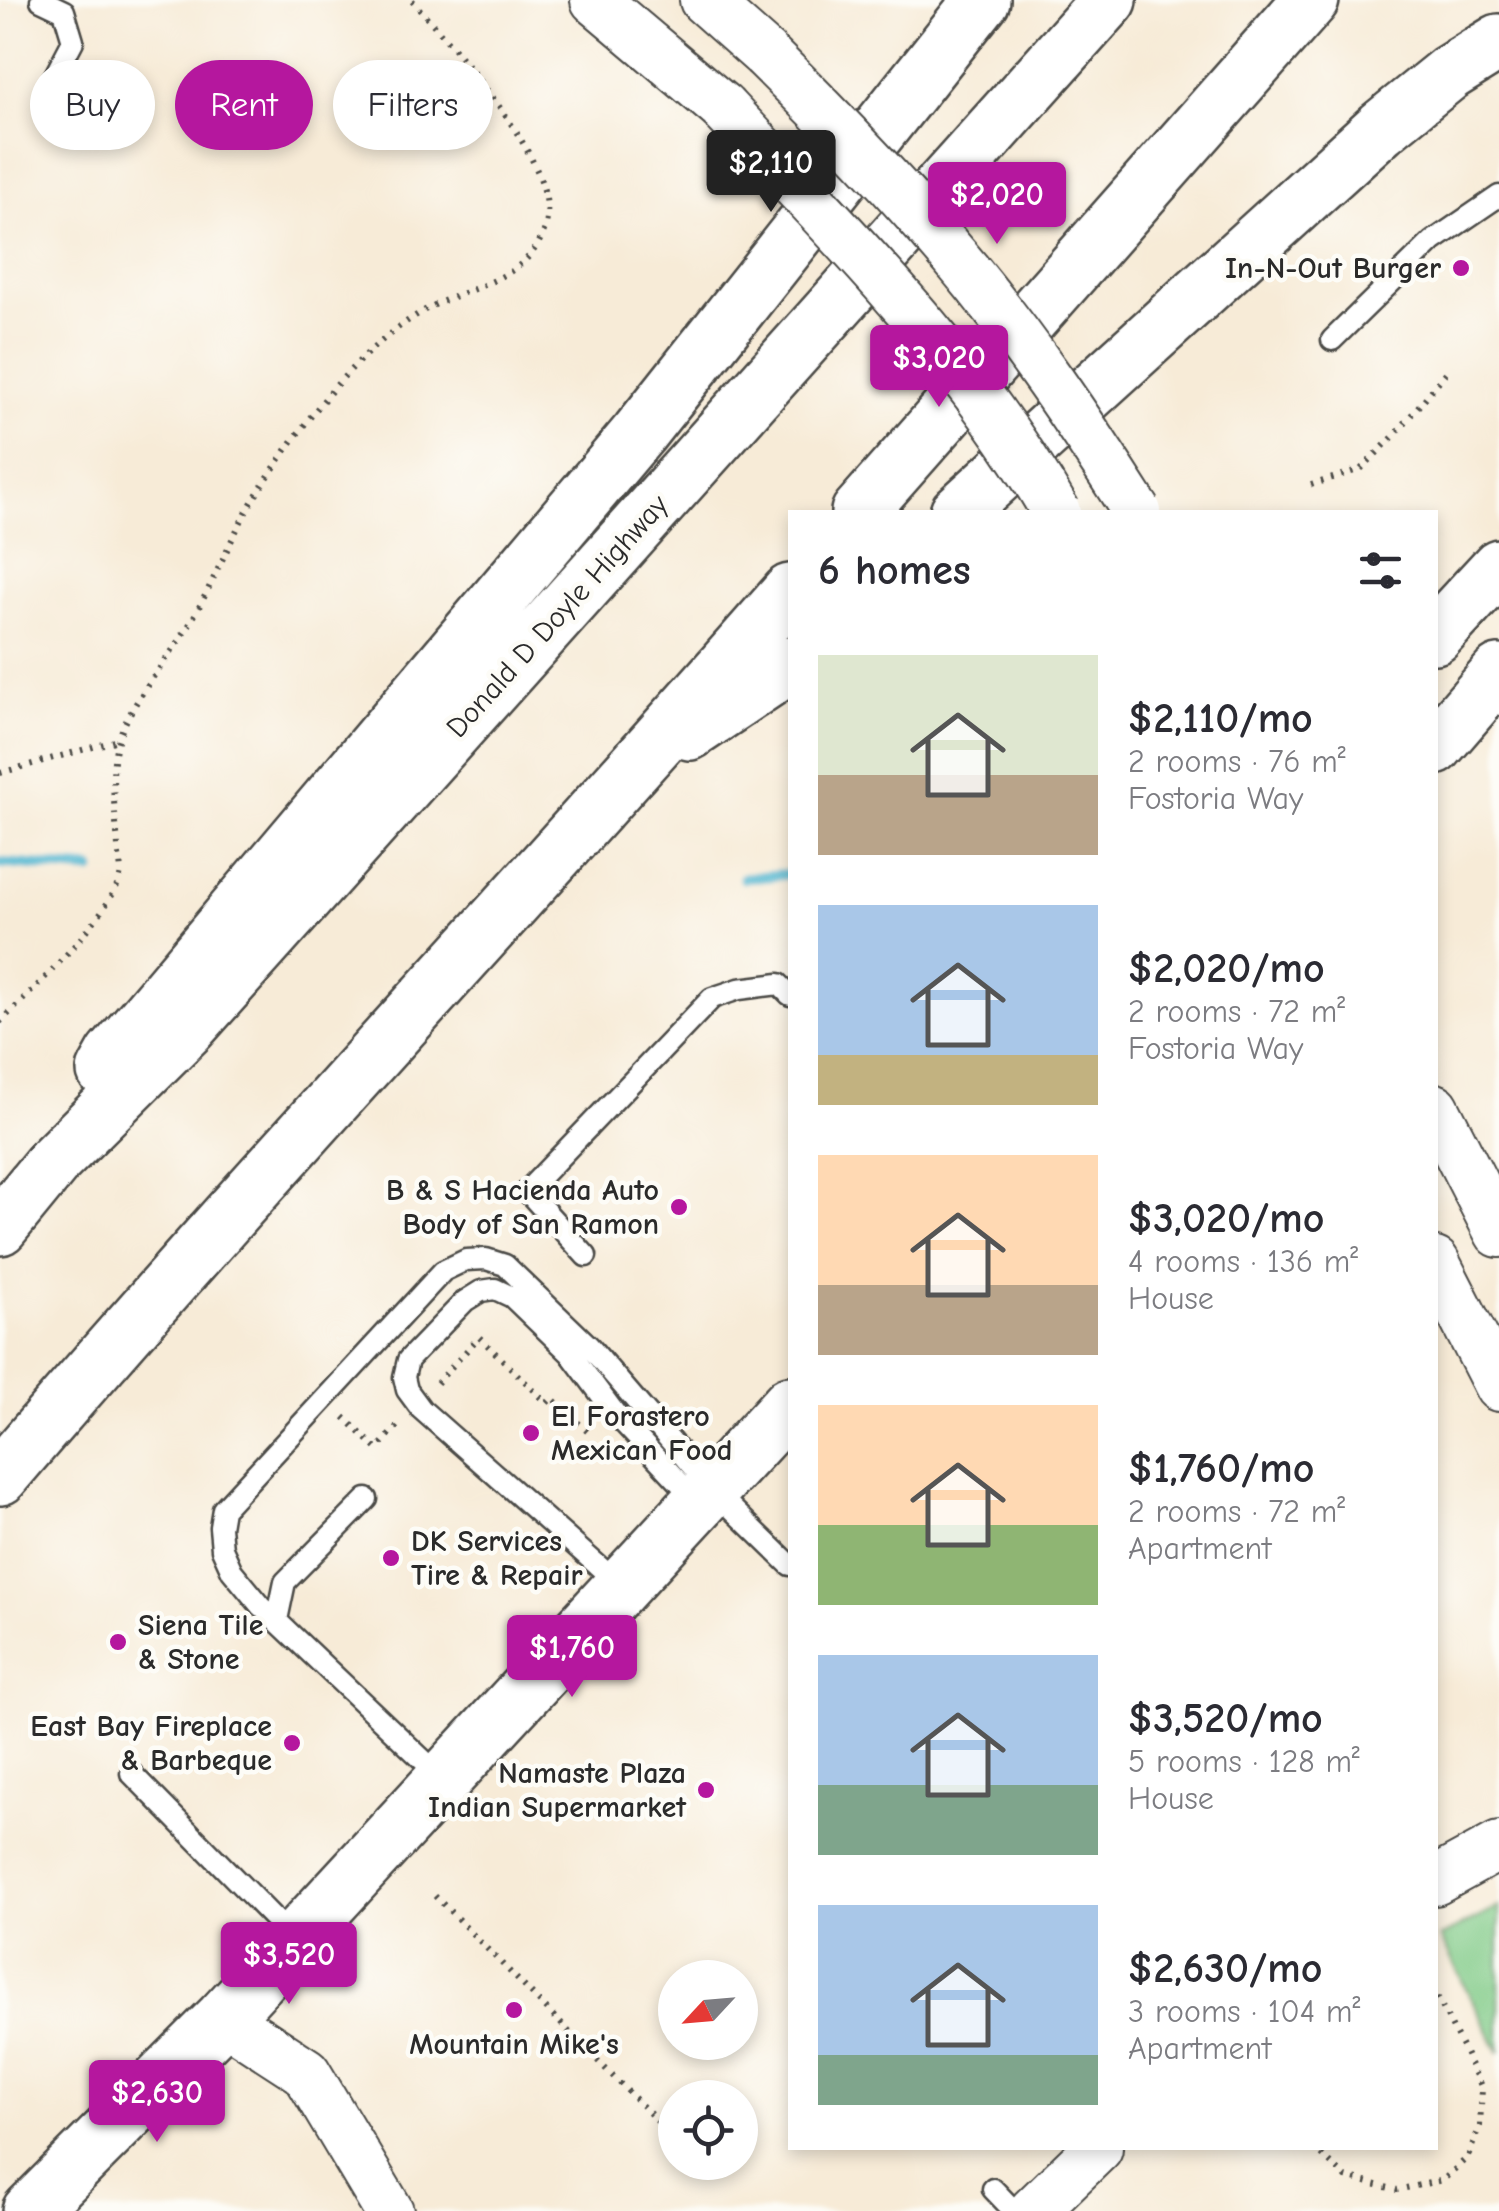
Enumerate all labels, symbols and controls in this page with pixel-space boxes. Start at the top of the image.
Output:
chip: Buy [30,60,155,150]
chip: Rent [175,60,313,150]
chip: Filters [333,60,493,150]
pin: $2,110 [690,130,852,215]
text: $2,110 [729,144,813,181]
pin: $2,020 [916,162,1078,247]
text: $2,020 [950,176,1044,213]
place label: In-N-Out Burger [1225,251,1441,286]
marker: In-N-Out Burger [1450,257,1472,279]
pin: $3,020 [858,325,1020,410]
text: $3,020 [892,339,986,376]
street label: Donald D Doyle Highway [439,487,676,745]
icon: filters [1353,543,1408,598]
text: 6 homes [818,546,971,595]
text: $2,110/mo [1128,694,1313,743]
icon: home [898,695,1018,815]
text: 2 rooms · 76 m² [1128,743,1346,780]
text: Fostoria Way [1128,780,1303,817]
text: $2,020/mo [1128,944,1325,993]
icon: home [898,945,1018,1065]
text: 2 rooms · 72 m² [1128,993,1345,1030]
text: Fostoria Way [1128,1030,1303,1067]
place label: B & S Hacienda Auto Body of San Ramon [386,1173,659,1242]
text: $3,020/mo [1128,1194,1325,1243]
icon: home [898,1195,1018,1315]
marker: B & S Hacienda Auto Body of San Ramon [668,1196,690,1218]
text: 4 rooms · 136 m² [1128,1243,1358,1280]
text: House [1128,1280,1214,1317]
place label: El Forastero Mexican Food [551,1399,732,1468]
marker: El Forastero Mexican Food [520,1422,542,1444]
text: $1,760/mo [1128,1444,1314,1493]
icon: home [898,1445,1018,1565]
text: 2 rooms · 72 m² [1128,1493,1345,1530]
place label: DK Services Tire & Repair [411,1524,583,1593]
text: Apartment [1128,1530,1271,1567]
marker: DK Services Tire & Repair [380,1547,402,1569]
place label: Siena Tile & Stone [138,1608,263,1677]
pin: $1,760 [491,1615,653,1700]
text: $1,760 [529,1629,615,1666]
marker: Siena Tile & Stone [107,1631,129,1653]
text: $3,520/mo [1128,1694,1323,1743]
icon: home [898,1695,1018,1815]
place label: East Bay Fireplace & Barbeque [30,1709,272,1778]
marker: East Bay Fireplace & Barbeque [281,1732,303,1754]
text: 5 rooms · 128 m² [1128,1743,1360,1780]
place label: Namaste Plaza Indian Supermarket [428,1756,687,1825]
marker: Namaste Plaza Indian Supermarket [695,1779,717,1801]
text: House [1128,1780,1214,1817]
pin: $3,520 [208,1922,370,2007]
text: $3,520 [243,1936,335,1973]
text: $2,630/mo [1128,1944,1322,1993]
icon: home [898,1945,1018,2065]
north arrow [658,1960,758,2060]
map controls [658,1960,758,2180]
text: 3 rooms · 104 m² [1128,1993,1360,2030]
marker: Mountain Mike's [503,1999,525,2021]
place label: Mountain Mike's [409,2027,619,2062]
text: Apartment [1128,2030,1271,2067]
pin: $2,630 [76,2060,238,2145]
text: $2,630 [111,2074,203,2111]
button: locate [658,2080,758,2180]

